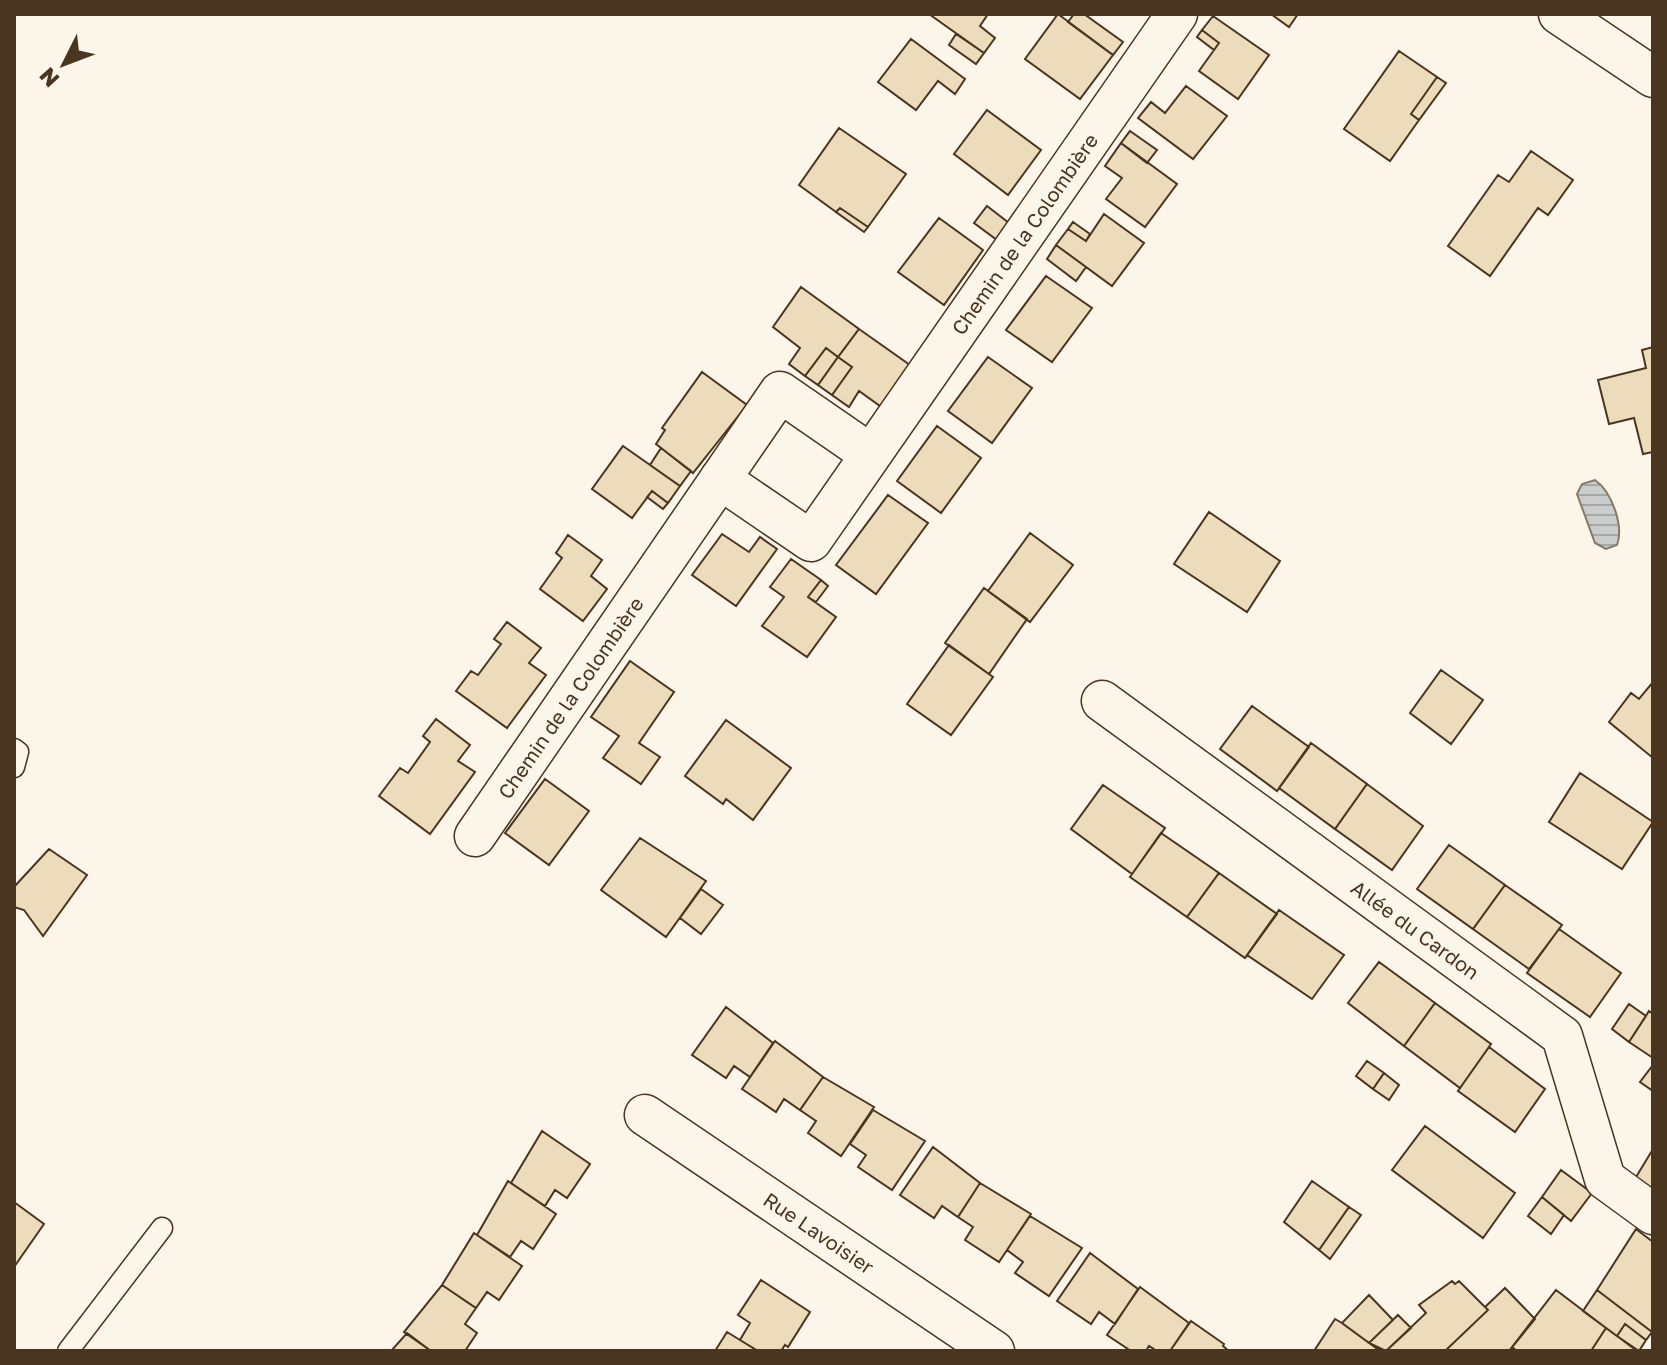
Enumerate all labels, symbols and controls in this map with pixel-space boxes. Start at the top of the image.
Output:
north arrow [24,24,104,104]
text: N [33,62,64,93]
street label: Chemin de la Colombière [946,129,1102,339]
street label: Chemin de la Colombière [492,592,648,803]
street label: Allée du Cardon [1347,875,1484,984]
street label: Rue Lavoisier [759,1187,879,1279]

